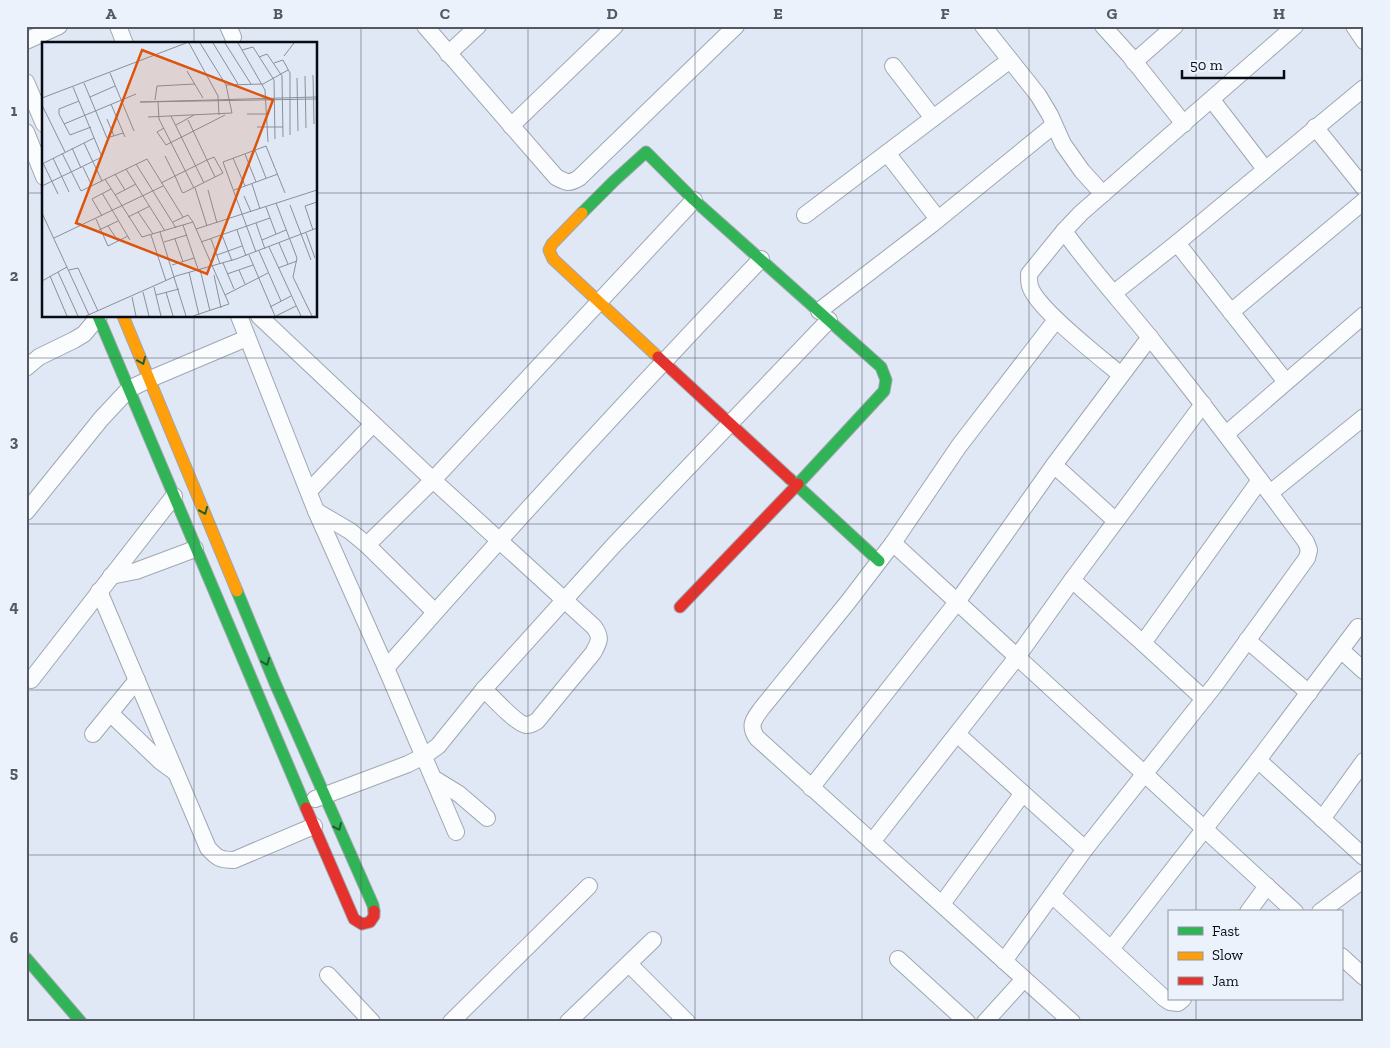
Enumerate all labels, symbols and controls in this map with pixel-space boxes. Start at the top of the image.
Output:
text: A [106,4,117,23]
text: B [273,4,283,23]
text: C [440,4,450,23]
text: D [606,4,618,23]
text: E [773,4,783,23]
text: F [940,4,950,23]
text: G [1107,4,1118,23]
text: H [1273,4,1285,23]
inset map [42,42,318,318]
scale bar [1182,48,1285,80]
text: 50 m [1190,56,1223,74]
text: 1 [11,101,18,120]
text: 2 [10,266,19,285]
one-way arrow [136,356,147,365]
text: 3 [10,432,19,451]
one-way arrow [198,506,209,515]
text: 4 [9,597,19,616]
one-way arrow [260,657,271,666]
text: 5 [10,763,18,782]
one-way arrow [332,822,343,831]
legend [1168,910,1342,1000]
text: Fast [1212,922,1240,940]
text: 6 [10,928,19,947]
text: Slow [1212,946,1244,964]
text: Jam [1212,972,1239,990]

